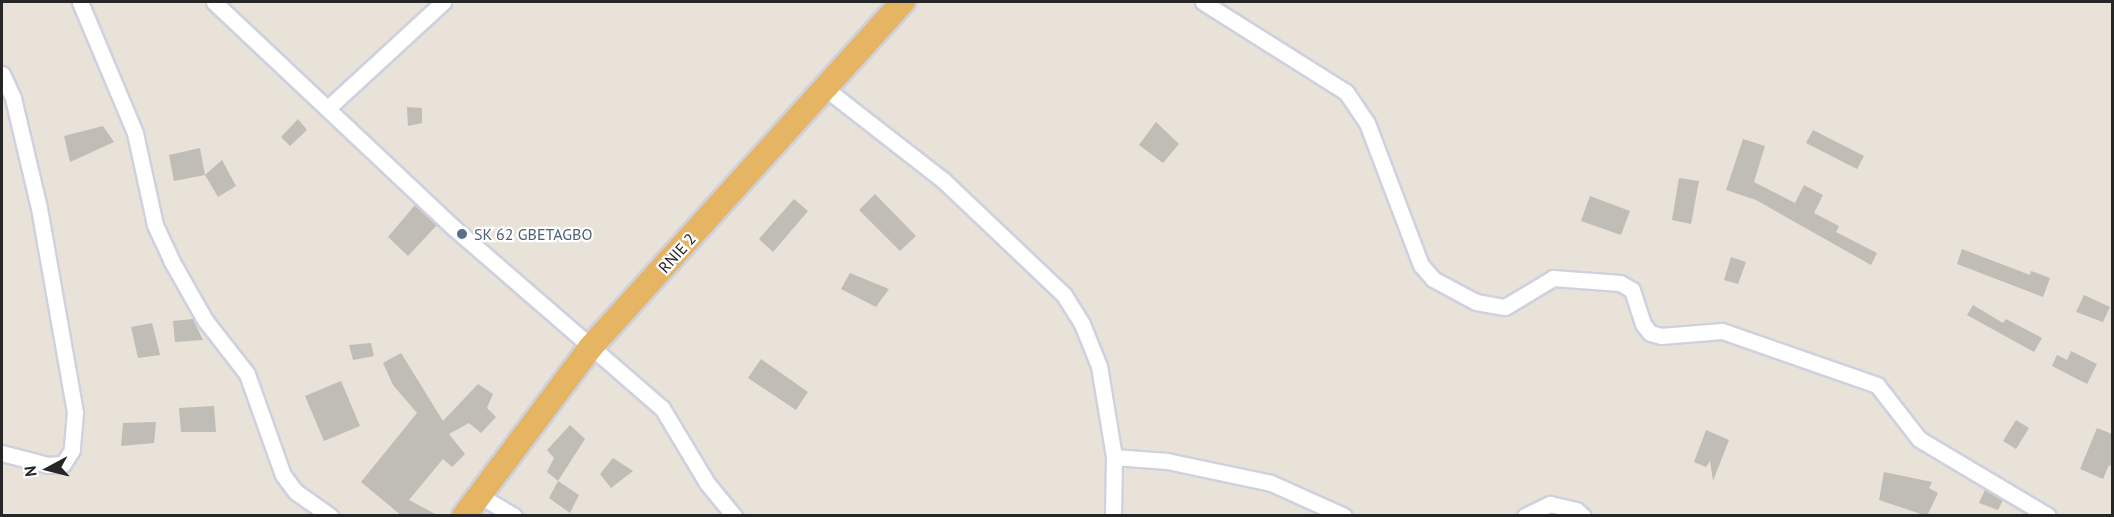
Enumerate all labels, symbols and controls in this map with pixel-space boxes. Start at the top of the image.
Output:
place label: SK 62 GBETAGBO [474,224,593,244]
marker: SK 62 GBETAGBO [455,227,469,241]
street label: RNIE 2 [654,229,700,277]
north arrow [18,439,78,499]
text: N [20,465,41,478]

